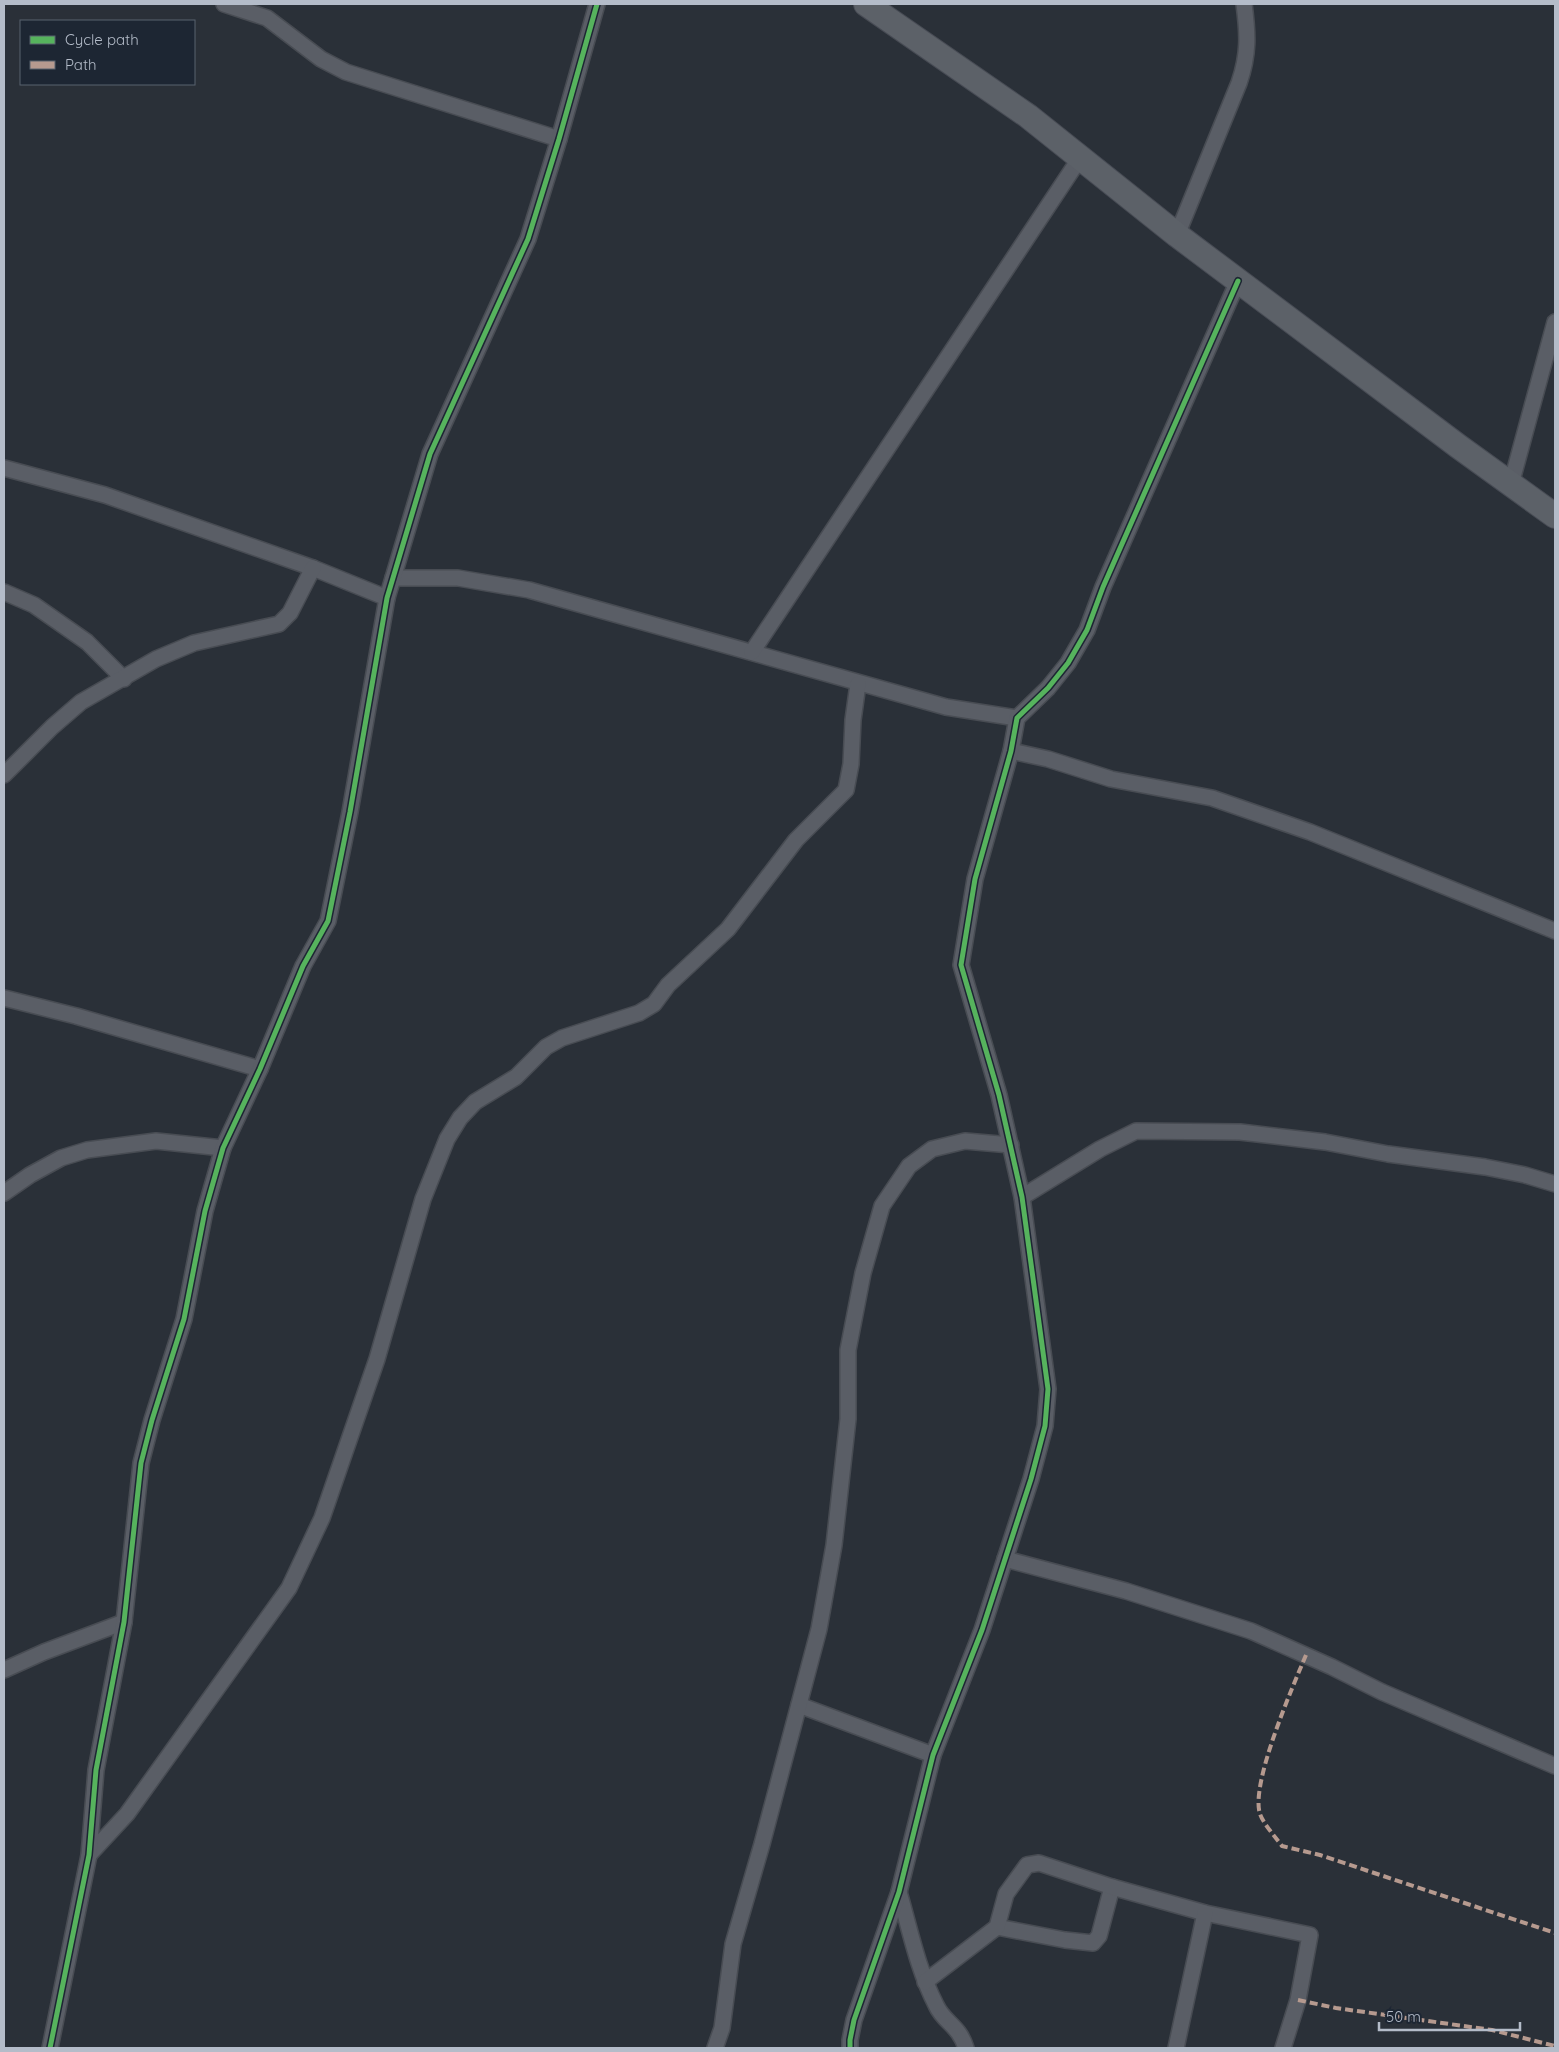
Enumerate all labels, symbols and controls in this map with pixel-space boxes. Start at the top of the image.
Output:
legend [20,20,195,85]
text: Cycle path [65,30,139,49]
text: Path [65,55,97,74]
scale bar [1379,2000,1520,2032]
text: 50 m [1386,2007,1421,2026]

